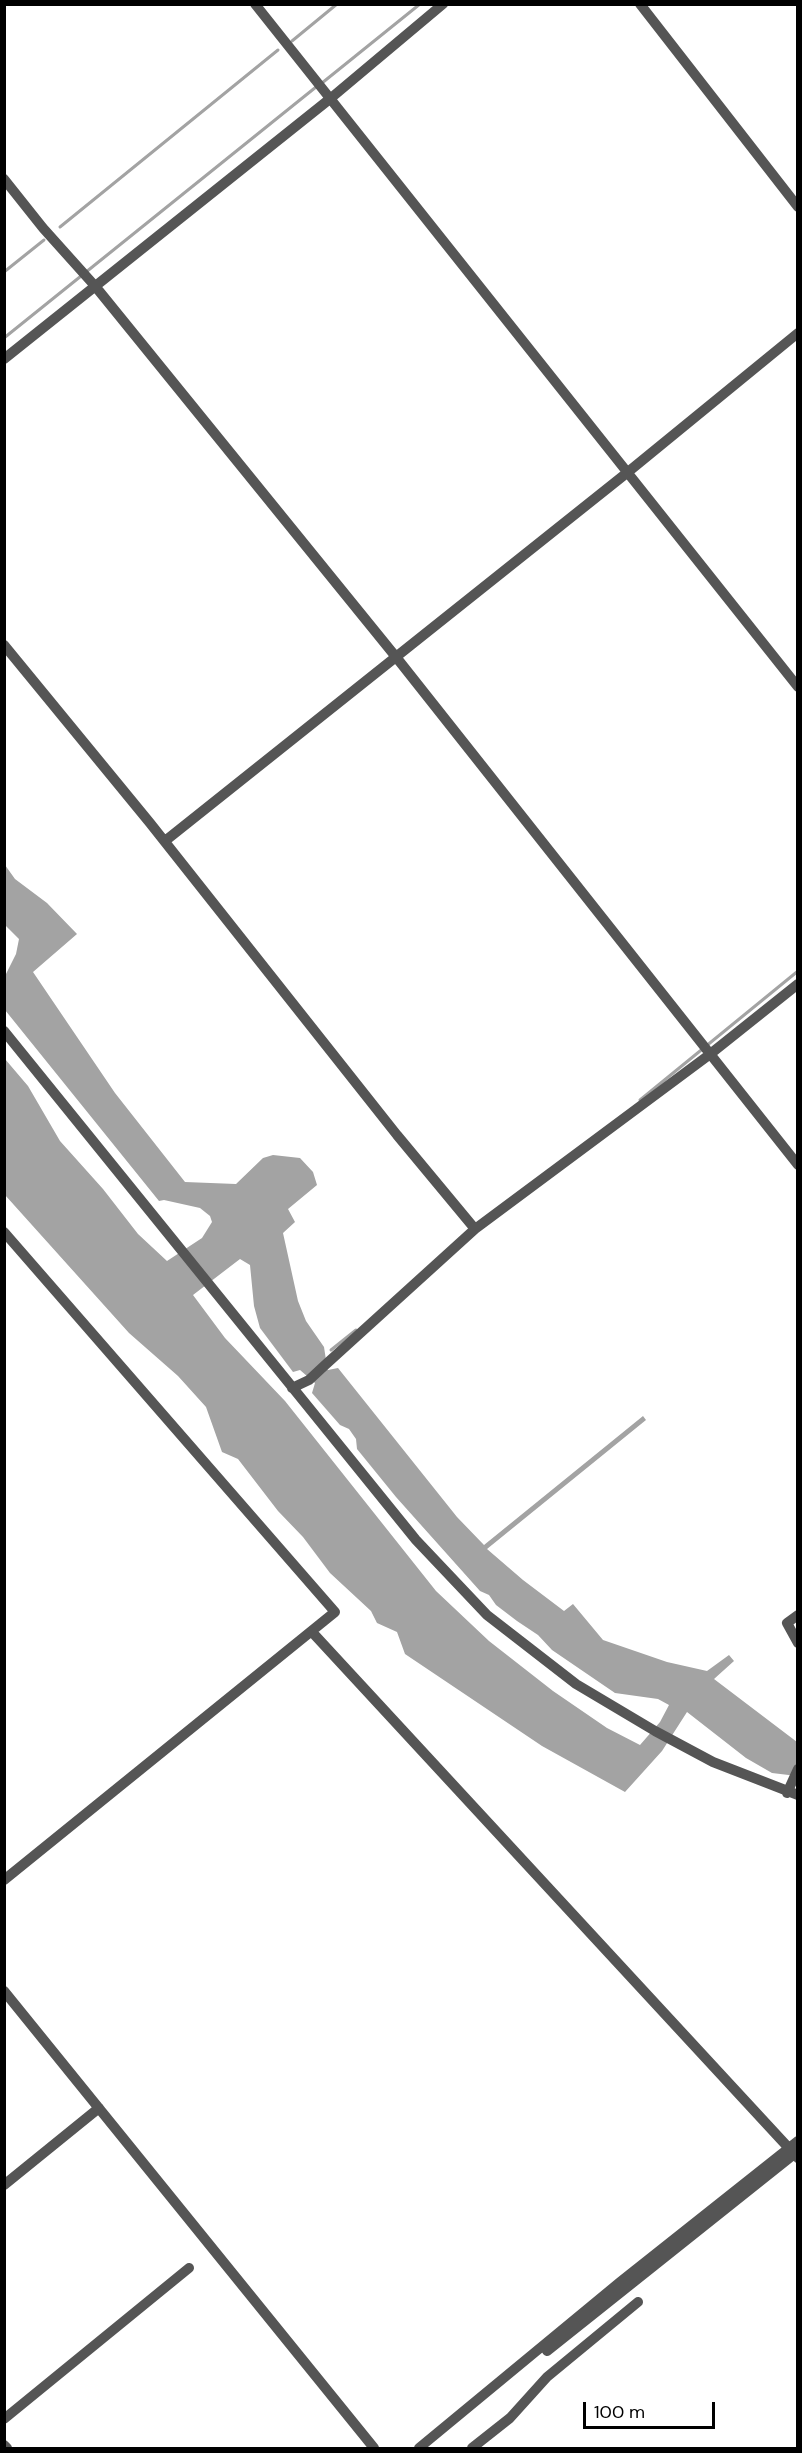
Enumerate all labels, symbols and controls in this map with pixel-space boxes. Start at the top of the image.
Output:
scale bar [586,2390,718,2428]
text: 100 m [594,2400,645,2424]

